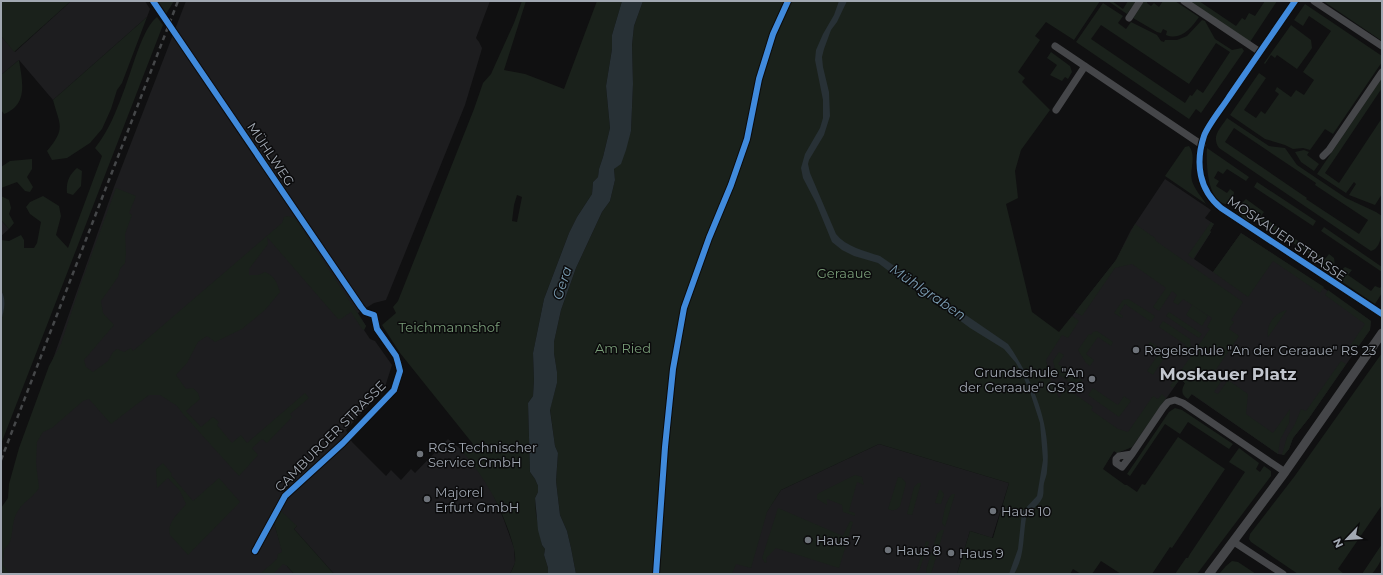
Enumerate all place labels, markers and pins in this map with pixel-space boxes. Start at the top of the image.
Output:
place label: Regelschule "An der Geraaue" RS 23 [1144,342,1376,358]
marker: Regelschule "An der Geraaue" RS 23 [1131,345,1141,355]
place label: Grundschule "An der Geraaue" GS 28 [959,364,1084,395]
marker: Grundschule "An der Geraaue" GS 28 [1087,374,1097,384]
place label: RGS Technischer Service GmbH [428,439,537,470]
marker: RGS Technischer Service GmbH [415,449,425,459]
place label: Majorel Erfurt GmbH [435,484,519,515]
marker: Majorel Erfurt GmbH [422,494,432,504]
place label: Haus 10 [1001,503,1051,519]
marker: Haus 10 [988,506,998,516]
place label: Haus 7 [816,532,861,548]
marker: Haus 7 [803,535,813,545]
place label: Haus 8 [896,542,941,558]
marker: Haus 8 [883,545,893,555]
place label: Haus 9 [959,545,1004,561]
marker: Haus 9 [946,548,956,558]

